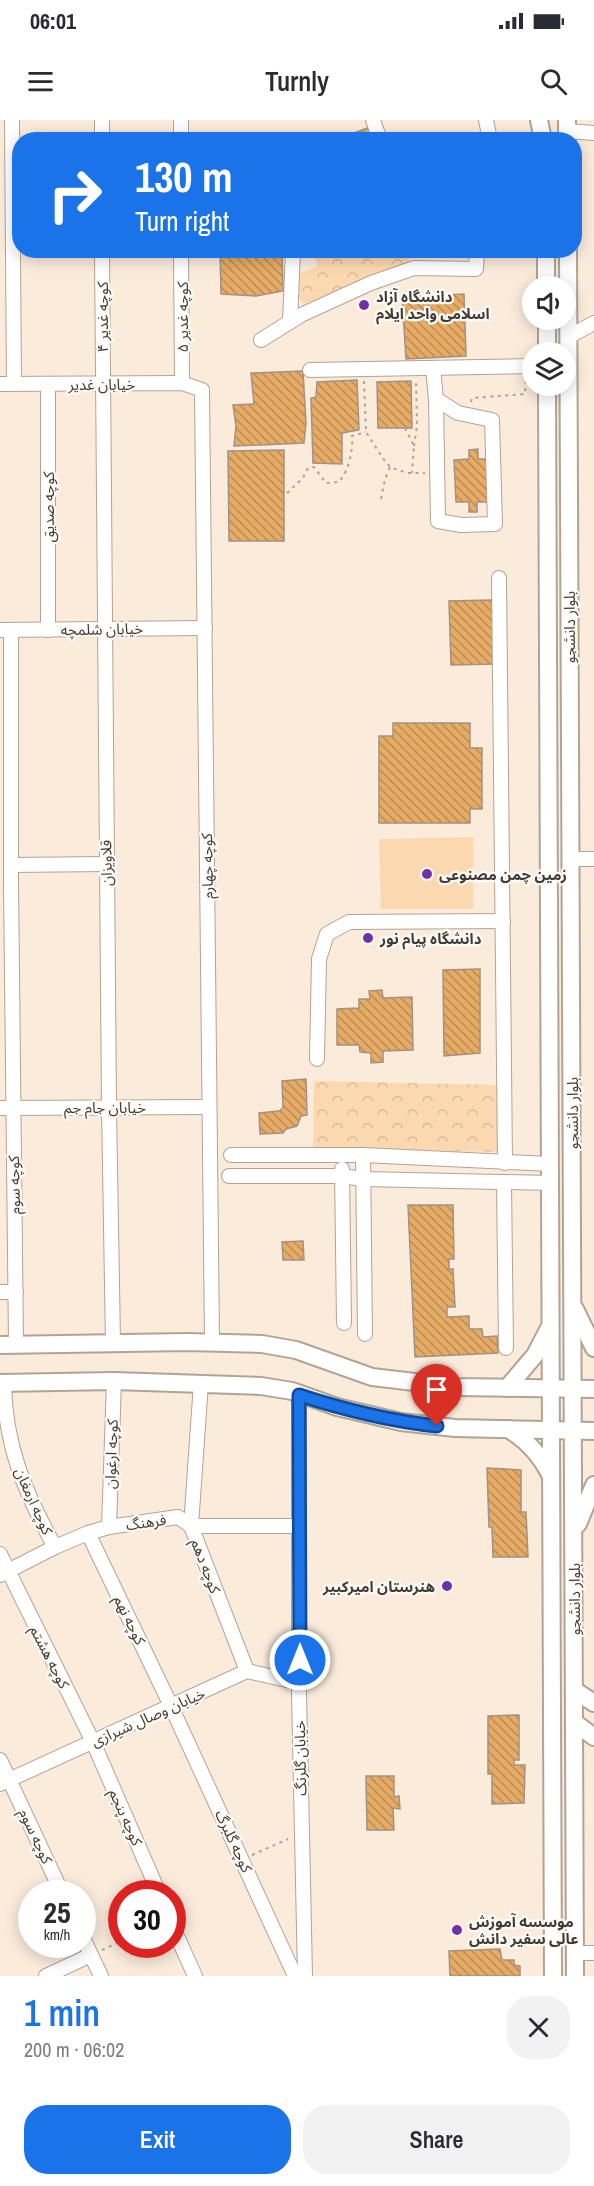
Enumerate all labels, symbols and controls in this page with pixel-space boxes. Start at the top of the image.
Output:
text: 06:01 [30,6,76,36]
text: Turnly [265,63,329,99]
icon: menu [24,65,57,98]
icon: search [537,65,570,98]
text: 130 m [135,149,233,205]
icon: right [36,156,114,234]
text: Turn right [135,203,229,239]
map controls [522,276,576,396]
button: sound [522,276,576,330]
street label: کوچه غدیر ۴ [92,281,113,352]
street label: کوچه غدیر ۵ [172,281,193,352]
place label: دانشگاه آزاد اسلامی واحد ایلام [376,286,490,325]
marker: دانشگاه آزاد اسلامی واحد ایلام [357,298,371,312]
button: layers [522,342,576,396]
street label: خیابان غدیر [68,374,136,395]
street label: کوچه صدیق [38,471,59,542]
street label: بلوار دانشجو [559,591,580,663]
street label: خیابان شلمچه [60,618,144,640]
street label: کوچه چهارم [196,832,219,899]
street label: قلاویزان [95,839,117,886]
place label: زمین چمن مصنوعی [439,864,567,885]
marker: زمین چمن مصنوعی [420,867,434,881]
place label: دانشگاه پیام نور [379,928,482,950]
marker: دانشگاه پیام نور [361,931,375,945]
street label: بلوار دانشجو [562,1077,583,1149]
street label: خیابان جام جم [64,1097,146,1119]
street label: کوچه سوم [3,1155,26,1215]
pin [411,1364,462,1426]
icon: arrive [420,1373,453,1406]
street label: کوچه ارغوان [99,1418,123,1489]
street label: کوچه ارمغان [10,1464,58,1539]
street label: فرهنگ [125,1509,168,1535]
street label: کوچه دهم [185,1536,226,1597]
street label: بلوار دانشجو [564,1563,585,1635]
place label: هنرستان امیرکبیر [322,1576,435,1597]
marker: هنرستان امیرکبیر [440,1579,454,1593]
street label: کوچه نهم [108,1592,151,1650]
street label: کوچه هشتم [24,1622,75,1693]
position arrow [268,1628,332,1692]
street label: خیابان وصال شیرازی [88,1682,208,1752]
street label: خیابان گلرنگ [289,1720,311,1796]
street label: کوچه پنجم [103,1785,148,1850]
street label: کوچه سوم [13,1805,58,1868]
street label: کوچه گلبرگ [210,1806,258,1877]
speed limit sign: 30 [108,1880,186,1958]
text: 25 [43,1892,71,1932]
place label: موسسه آموزش عالی سفیر دانش [469,1911,579,1949]
marker: موسسه آموزش عالی سفیر دانش [450,1923,464,1937]
text: km/h [44,1924,70,1945]
text: 1 min [24,1989,100,2037]
button: close [507,1996,570,2059]
text: 200 m · 06:02 [24,2036,124,2063]
button: Exit [24,2105,291,2174]
button: Share [303,2105,570,2174]

